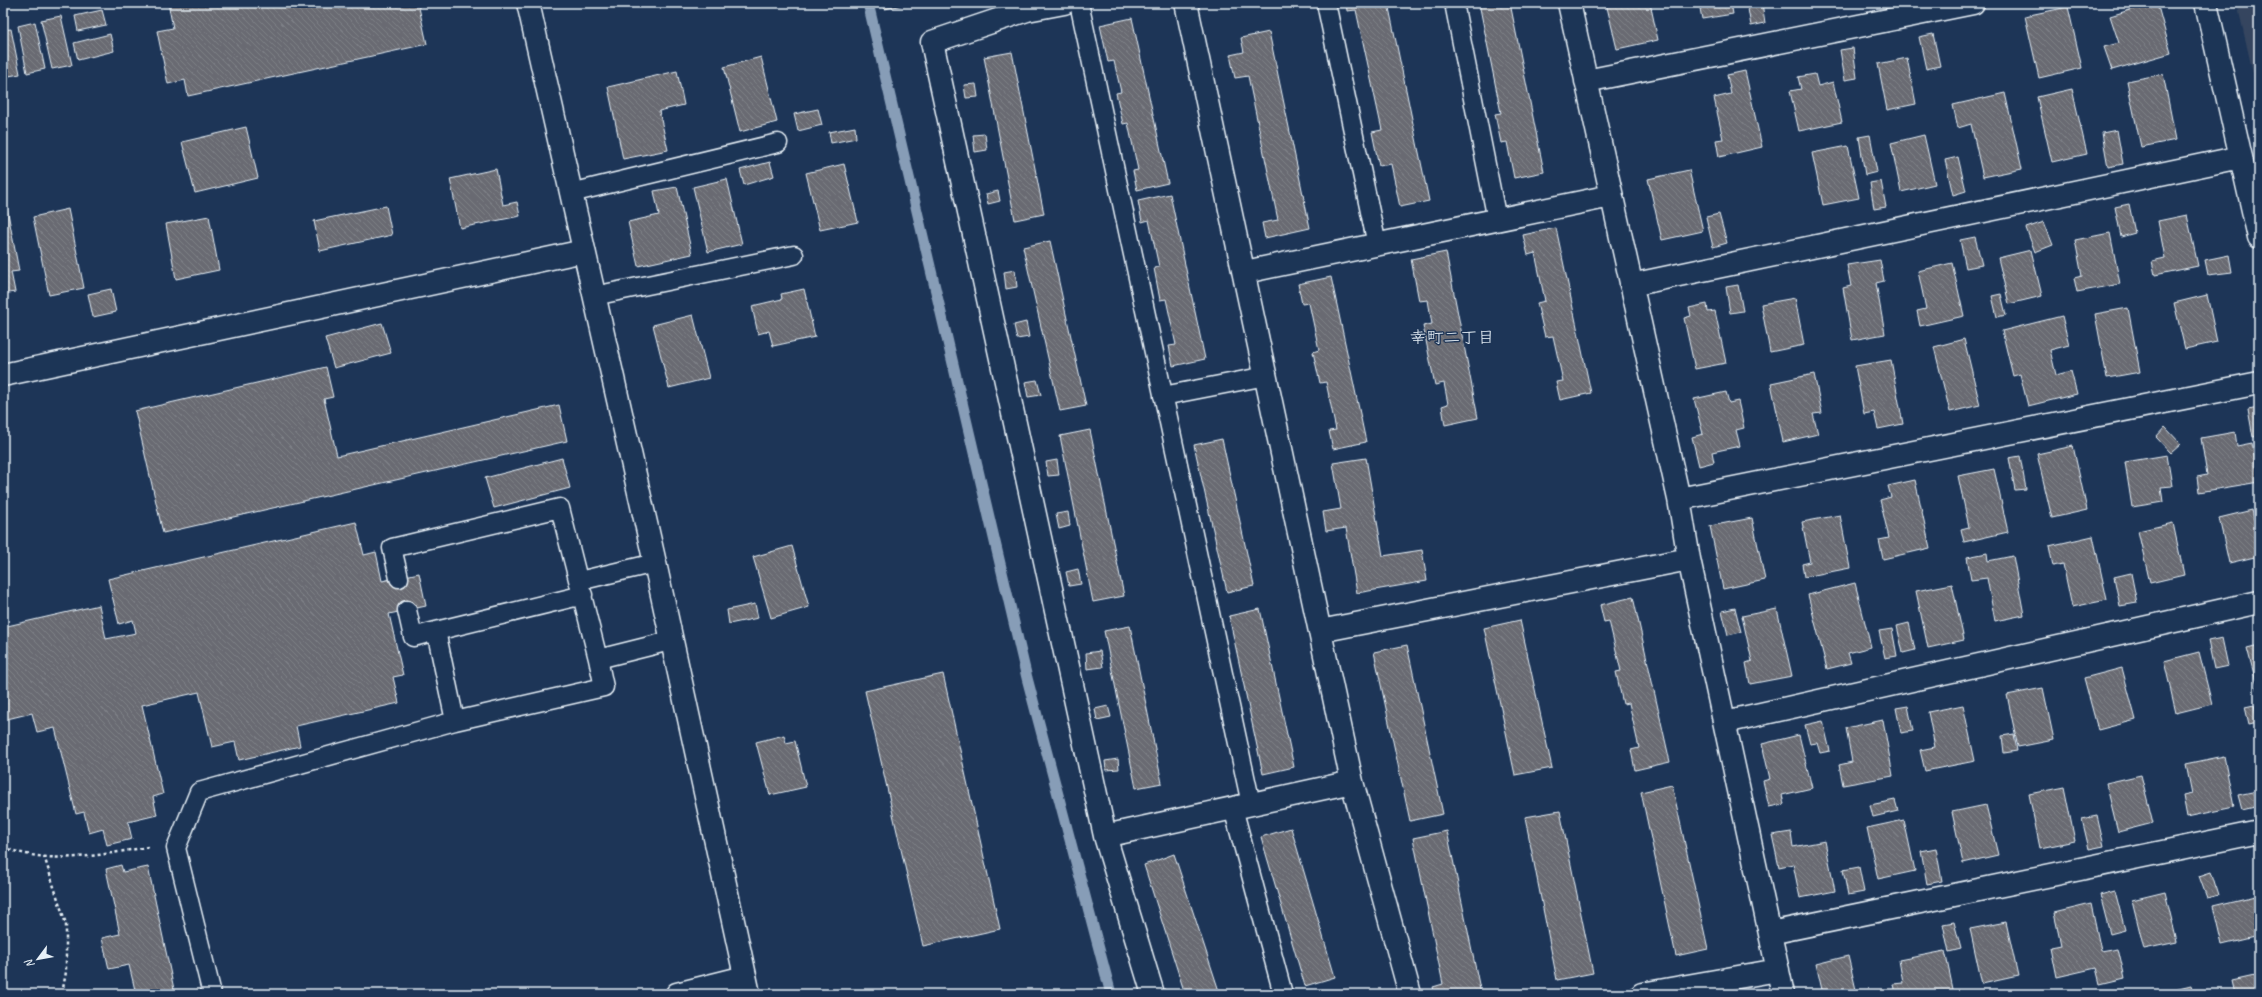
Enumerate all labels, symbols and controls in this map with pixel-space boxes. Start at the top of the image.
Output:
district label: 幸町二丁目 [1410,327,1495,348]
north arrow [18,939,58,979]
text: N [21,956,37,971]

